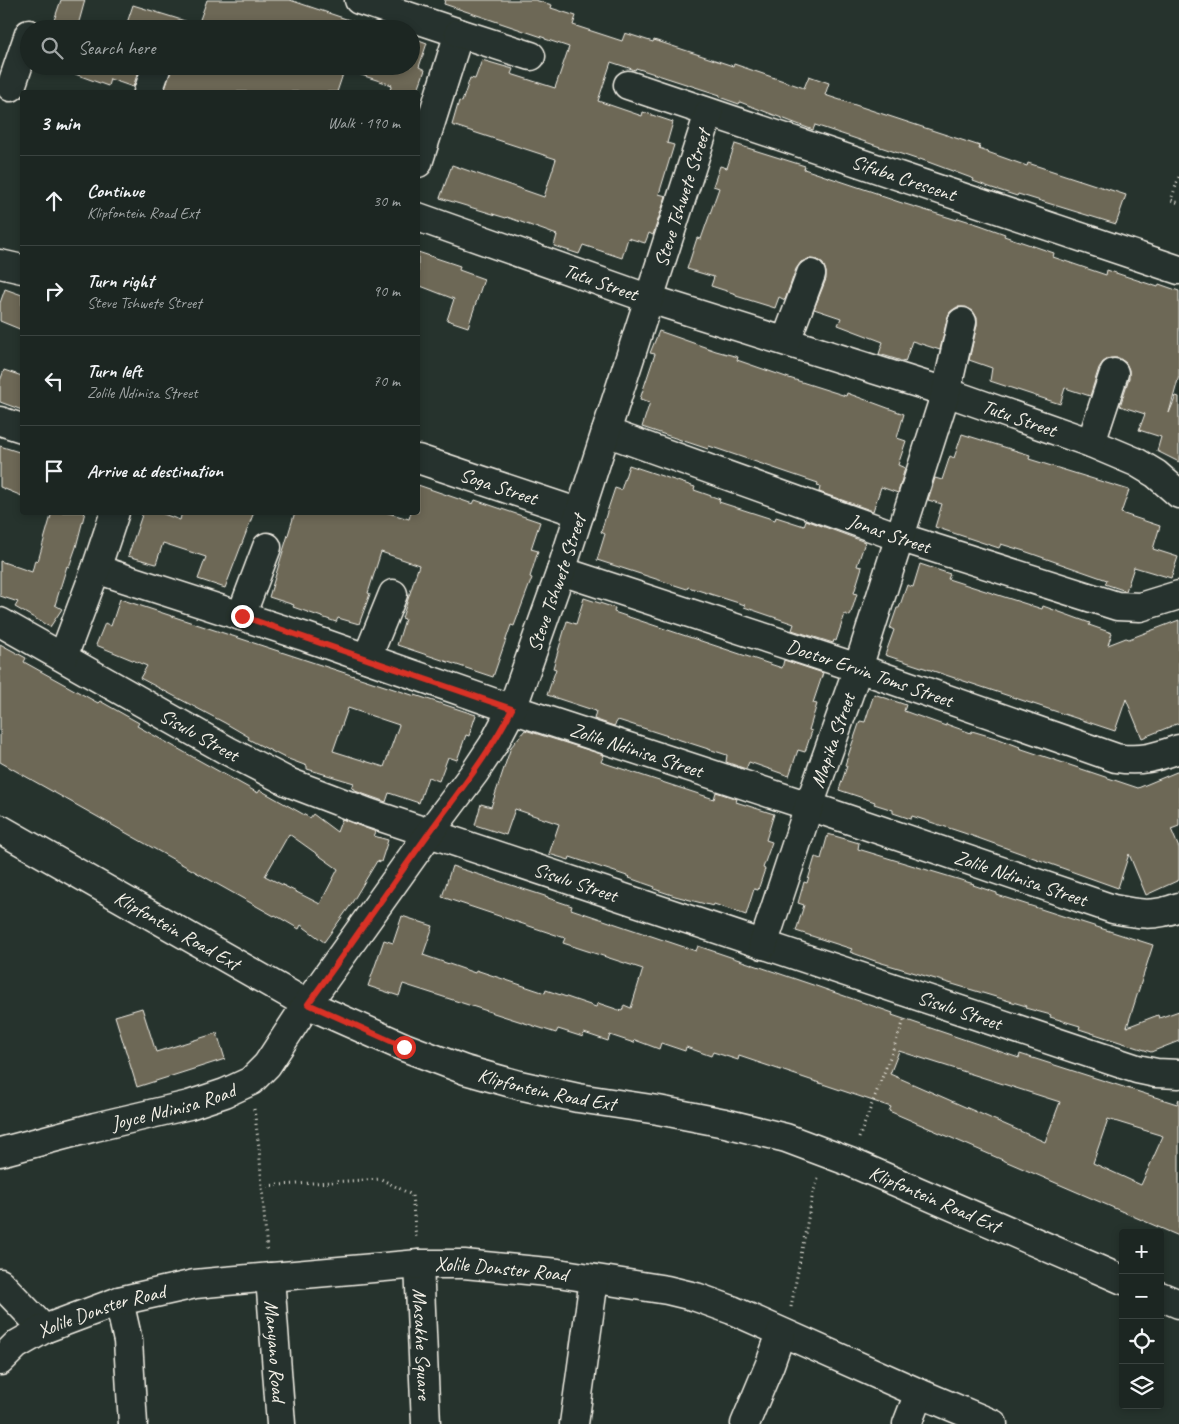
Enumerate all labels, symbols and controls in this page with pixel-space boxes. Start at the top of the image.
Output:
search box [20,20,420,75]
icon: search [38,34,66,62]
text: Search here [78,36,155,60]
text: 3 min [40,110,80,136]
text: Walk · 190 m [328,113,400,133]
street label: Steve Tshwete Street [648,123,717,270]
street label: Sifuba Crescent [849,149,961,207]
text: Continue [87,179,144,203]
icon: ahead [40,187,68,215]
text: 30 m [373,191,400,211]
text: Klipfontein Road Ext [87,203,199,223]
street label: Tutu Street [561,257,644,307]
text: Turn right [87,269,154,293]
icon: right [40,277,68,305]
text: 90 m [373,281,400,301]
text: Steve Tshwete Street [87,293,202,313]
text: Turn left [87,359,142,383]
icon: left [40,367,68,395]
text: 70 m [373,371,400,391]
text: Zolile Ndinisa Street [87,383,197,403]
street label: Tutu Street [979,393,1062,443]
icon: arrive [40,457,68,485]
text: Arrive at destination [87,459,223,483]
street label: Soga Street [457,461,543,511]
street label: Jonas Street [844,507,936,559]
street label: Steve Tshwete Street [521,508,592,655]
route end [231,605,254,628]
street label: Doctor Ervin Toms Street [783,633,958,713]
street label: Mapika Street [804,688,861,791]
street label: Sisulu Street [155,702,245,768]
street label: Zolile Ndinisa Street [567,716,708,784]
street label: Zolile Ndinisa Street [951,844,1092,913]
street label: Sisulu Street [530,856,623,908]
street label: Klipfontein Road Ext [110,884,247,977]
street label: Sisulu Street [915,984,1007,1036]
route start [393,1036,416,1059]
street label: Klipfontein Road Ext [475,1062,621,1116]
street label: Joyce Ndinisa Road [108,1076,242,1136]
street label: Klipfontein Road Ext [866,1159,1007,1239]
map controls [1119,1229,1164,1409]
button: + [1119,1229,1164,1274]
street label: Xolile Donster Road [435,1251,572,1287]
button: − [1119,1274,1164,1319]
street label: Xolile Donster Road [32,1278,170,1343]
street label: Masakhe Square [408,1288,437,1402]
street label: Manyano Road [259,1299,292,1405]
button: locate [1119,1319,1164,1364]
button: layers [1119,1364,1164,1409]

